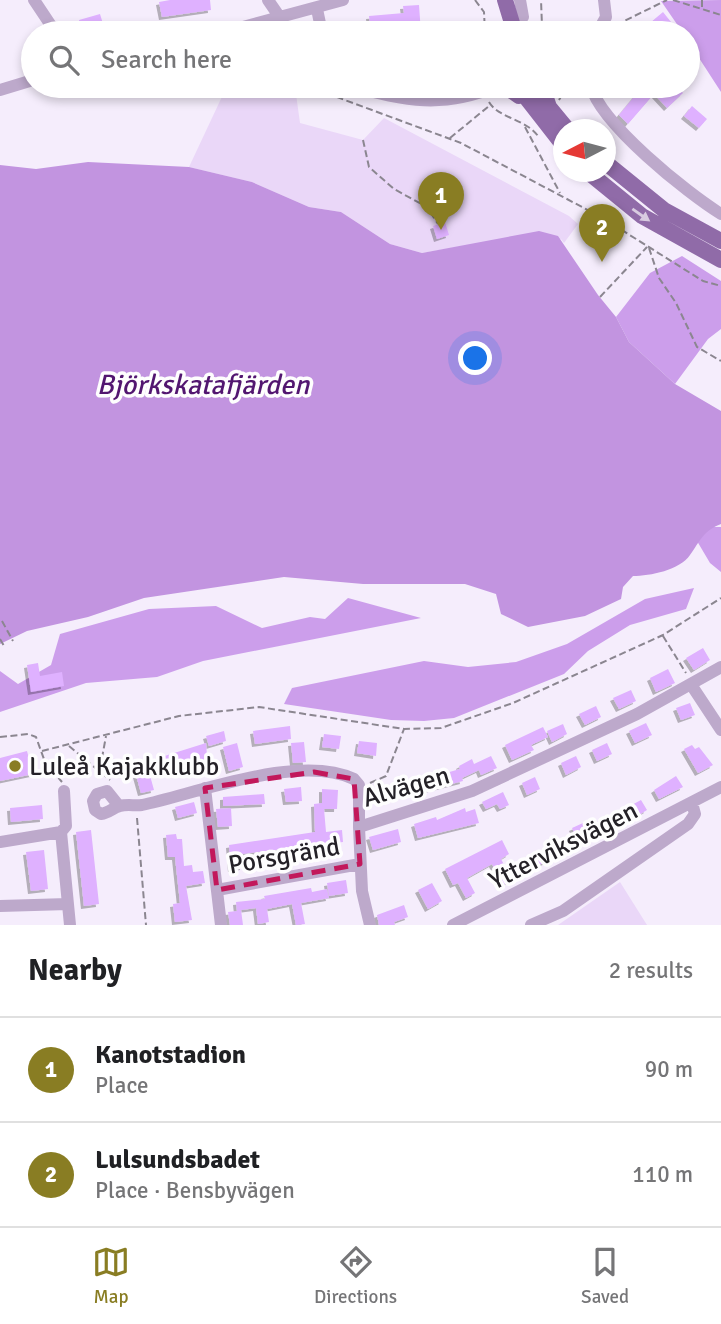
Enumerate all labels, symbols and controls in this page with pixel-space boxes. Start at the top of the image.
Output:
search box [21,21,700,98]
icon: search [45,41,83,79]
text: Search here [101,44,232,76]
north arrow [553,119,616,182]
pin: 1 [418,172,464,230]
pin: 2 [579,204,625,262]
one-way arrow [632,208,650,222]
your location [458,341,492,375]
water label: Björkskatafjärden [97,368,310,402]
place label: Luleå Kajakklubb [29,751,219,783]
marker: Luleå Kajakklubb [7,758,23,774]
street label: Alvägen [359,759,453,815]
street label: Ytterviksvägen [484,795,643,897]
street label: Porsgränd [226,830,342,882]
text: Nearby [28,952,122,989]
text: 2 results [609,956,693,985]
text: Kanotstadion [95,1039,246,1071]
text: 1 [45,1055,57,1084]
text: 90 m [645,1055,693,1084]
text: Place [95,1071,149,1100]
text: Lulsundsbadet [95,1144,260,1176]
text: 2 [45,1160,57,1189]
text: 110 m [632,1160,693,1189]
text: Place · Bensbyvägen [95,1176,295,1205]
tab: Map [92,1243,130,1309]
tab: Directions [314,1243,397,1309]
tab: Saved [581,1243,629,1309]

